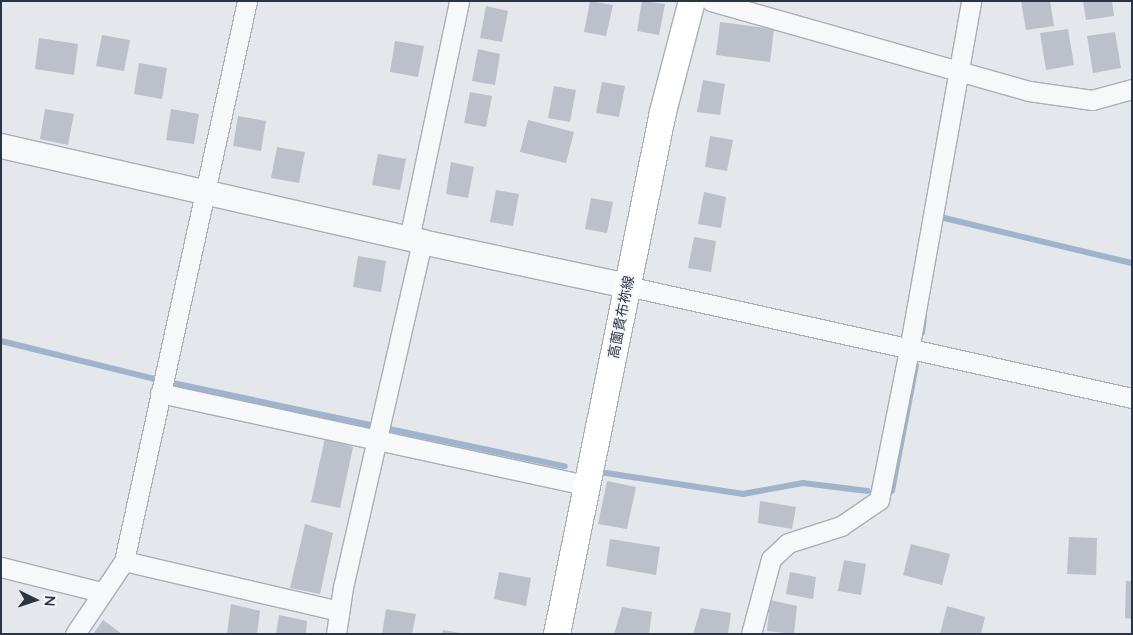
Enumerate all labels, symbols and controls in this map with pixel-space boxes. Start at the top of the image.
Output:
street label: 高薗貴布祢線 [605,274,637,360]
north arrow [10,575,60,625]
text: N [42,595,59,607]

